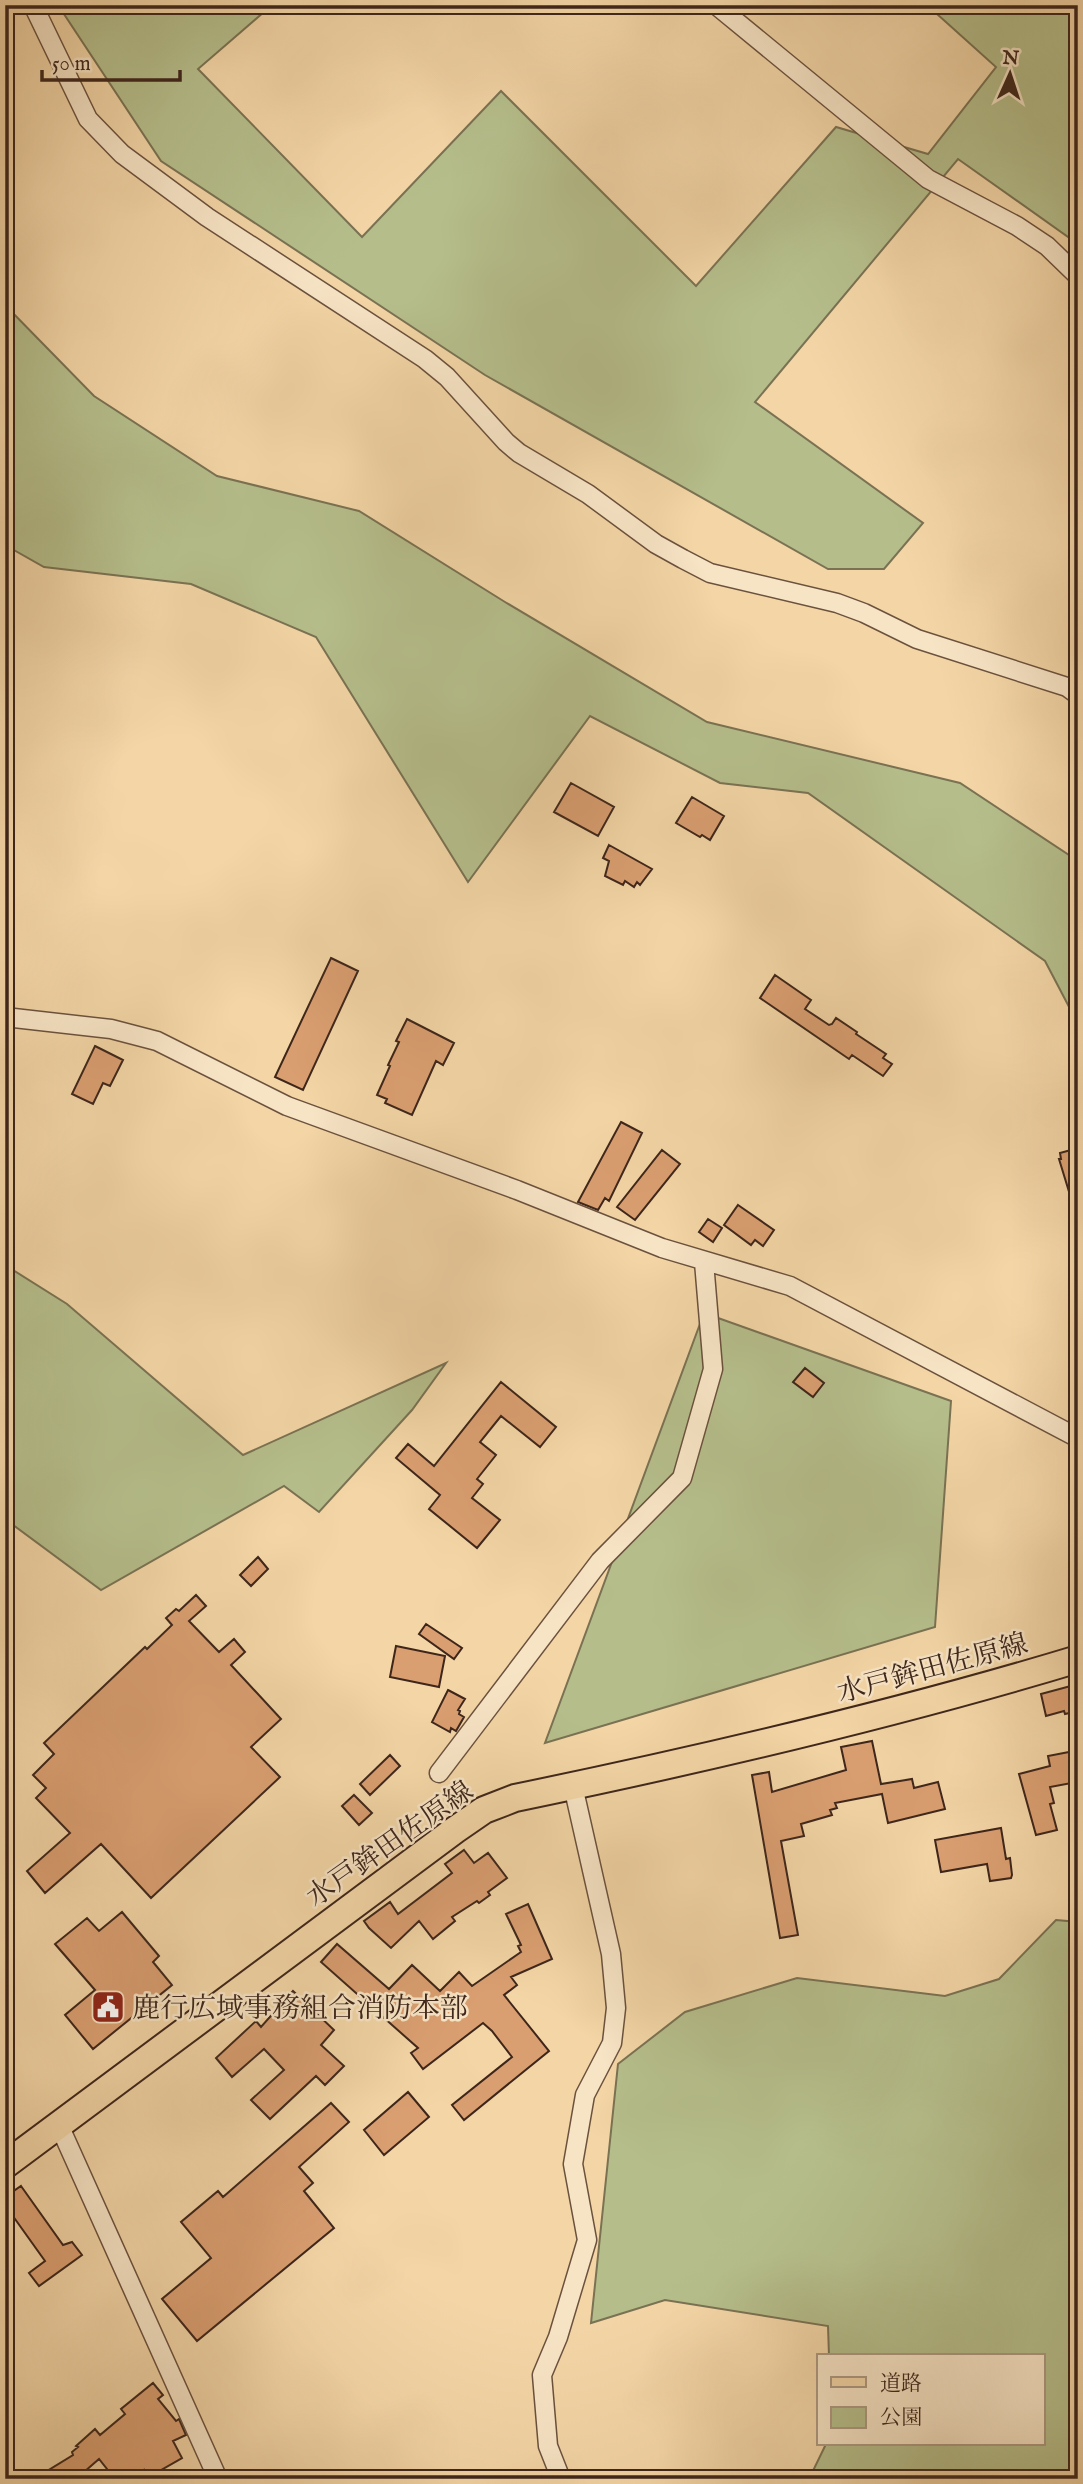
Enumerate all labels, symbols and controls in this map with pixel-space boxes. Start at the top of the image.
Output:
scale bar [42,38,180,82]
north arrow [974,38,1044,108]
text: N [1001,47,1020,71]
text: 50 m [52,51,91,78]
street label: 水戸鉾田佐原線 [833,1627,1032,1712]
street label: 水戸鉾田佐原線 [300,1774,481,1916]
public building icon: 鹿行広域事務組合消防本部 [89,1988,127,2026]
place label: 鹿行広域事務組合消防本部 [132,1992,468,2027]
legend [817,2354,1044,2446]
text: 道路 [880,2371,922,2398]
text: 公園 [880,2405,922,2432]

